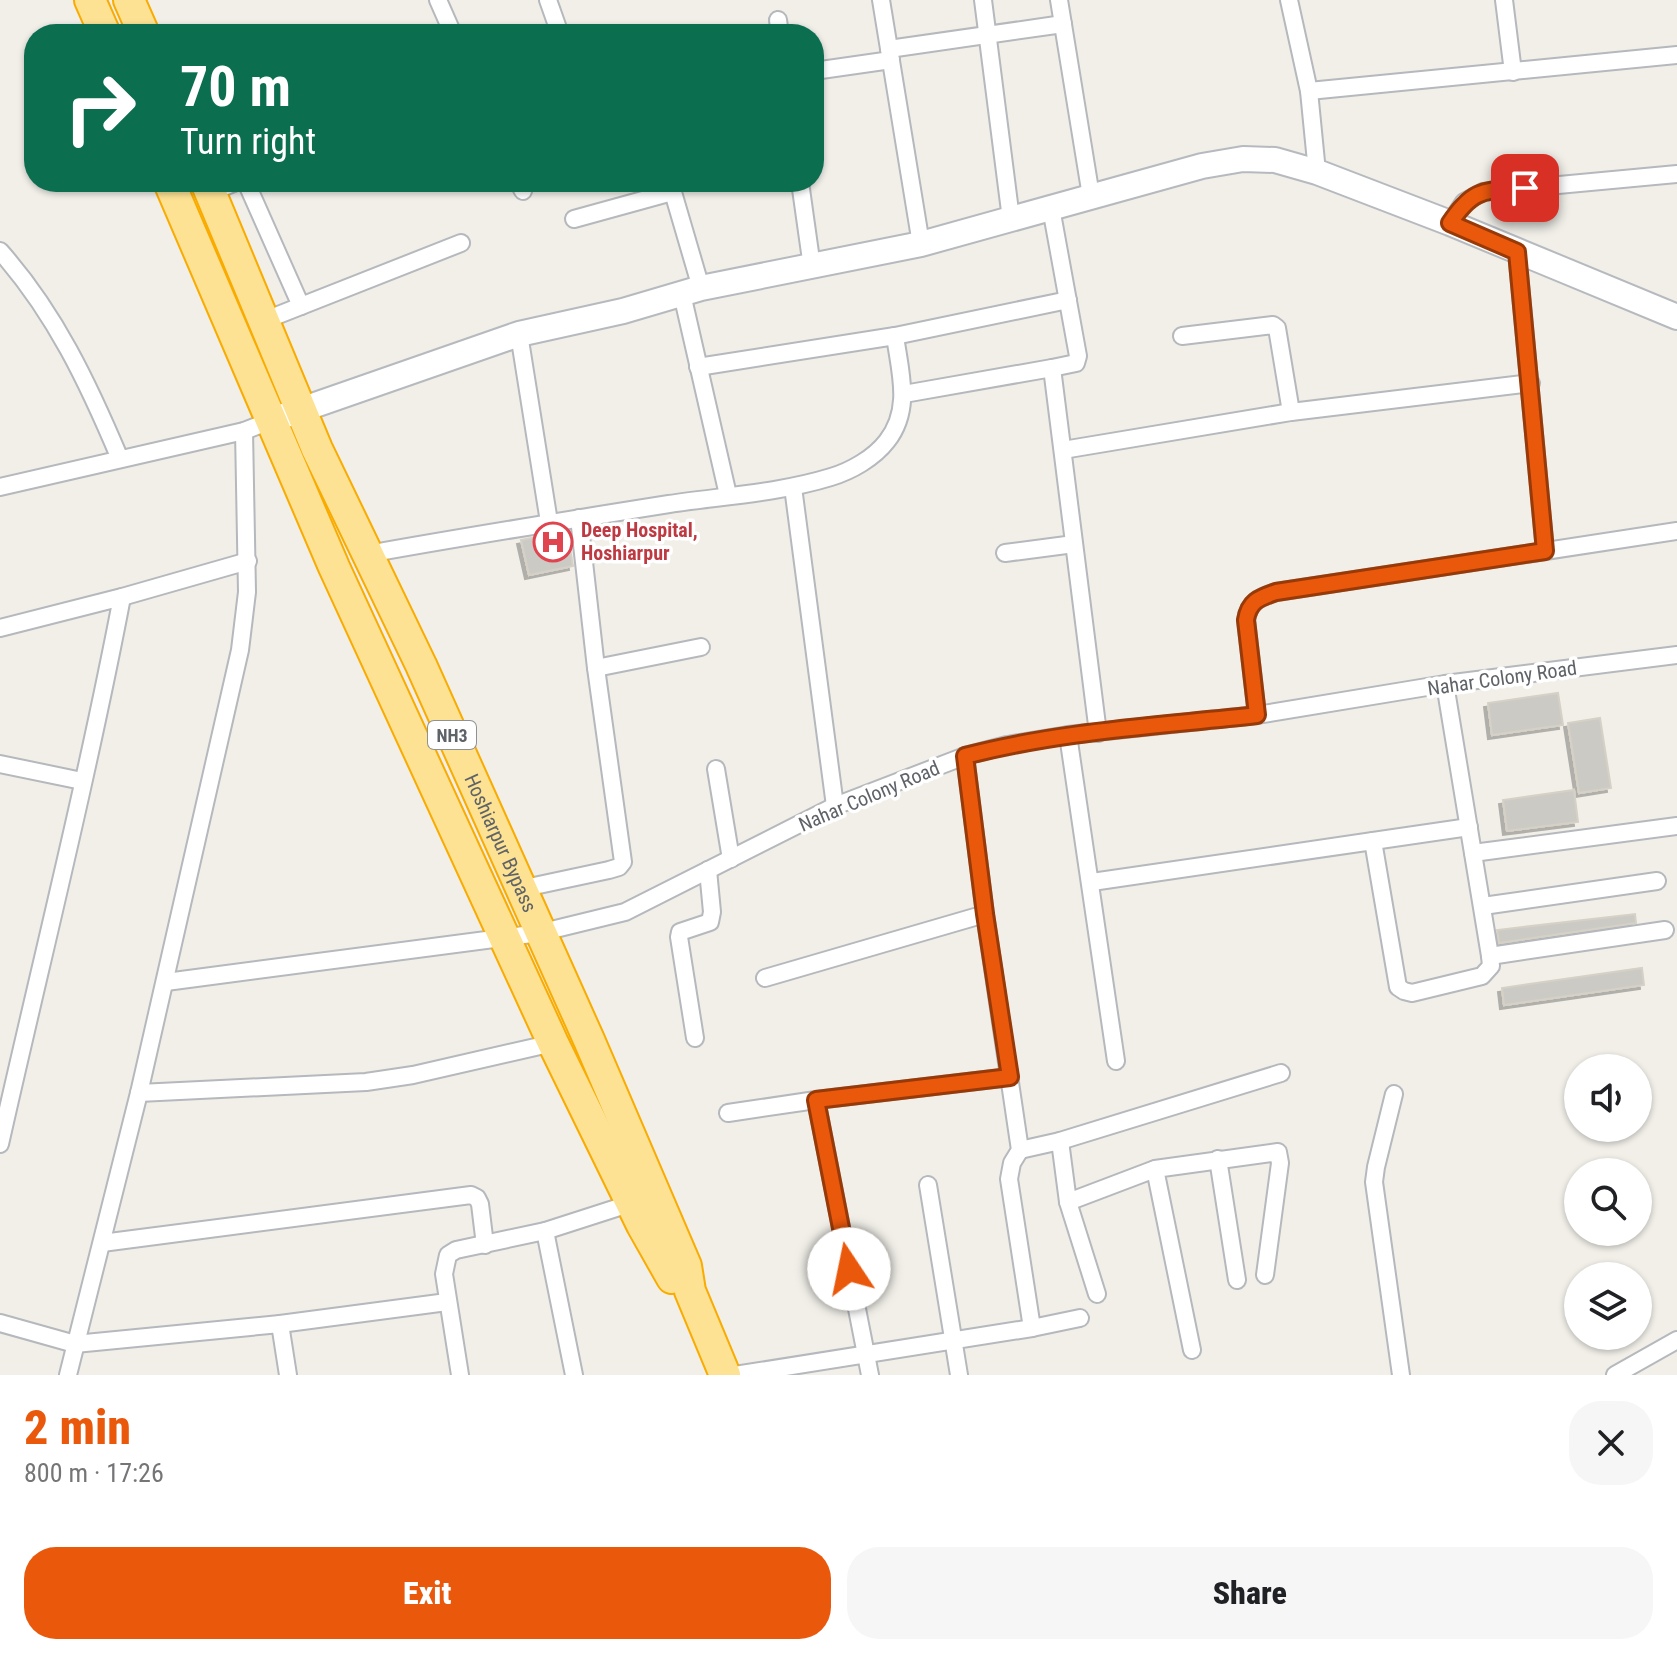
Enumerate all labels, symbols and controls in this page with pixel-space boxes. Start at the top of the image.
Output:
text: 70 m [180,54,291,120]
icon: right [48,56,152,160]
text: Turn right [180,121,316,163]
pin [1491,154,1559,222]
icon: arrive [1503,166,1547,210]
place label: Deep Hospital, Hoshiarpur [581,518,698,565]
hospital icon: Deep Hospital, Hoshiarpur [532,521,574,563]
street label: Nahar Colony Road [1426,656,1578,700]
road number: NH3 [428,721,476,749]
street label: Nahar Colony Road [795,756,943,836]
street label: Hoshiarpur Bypass [459,770,542,916]
map controls [1564,1054,1652,1350]
button: sound [1564,1054,1652,1142]
button: search [1564,1158,1652,1246]
position arrow [807,1227,891,1311]
button: layers [1564,1262,1652,1350]
text: 2 min [24,1399,131,1456]
button: close [1569,1401,1653,1485]
text: 800 m · 17:26 [24,1458,164,1488]
button: Exit [24,1547,831,1639]
button: Share [847,1547,1653,1639]

